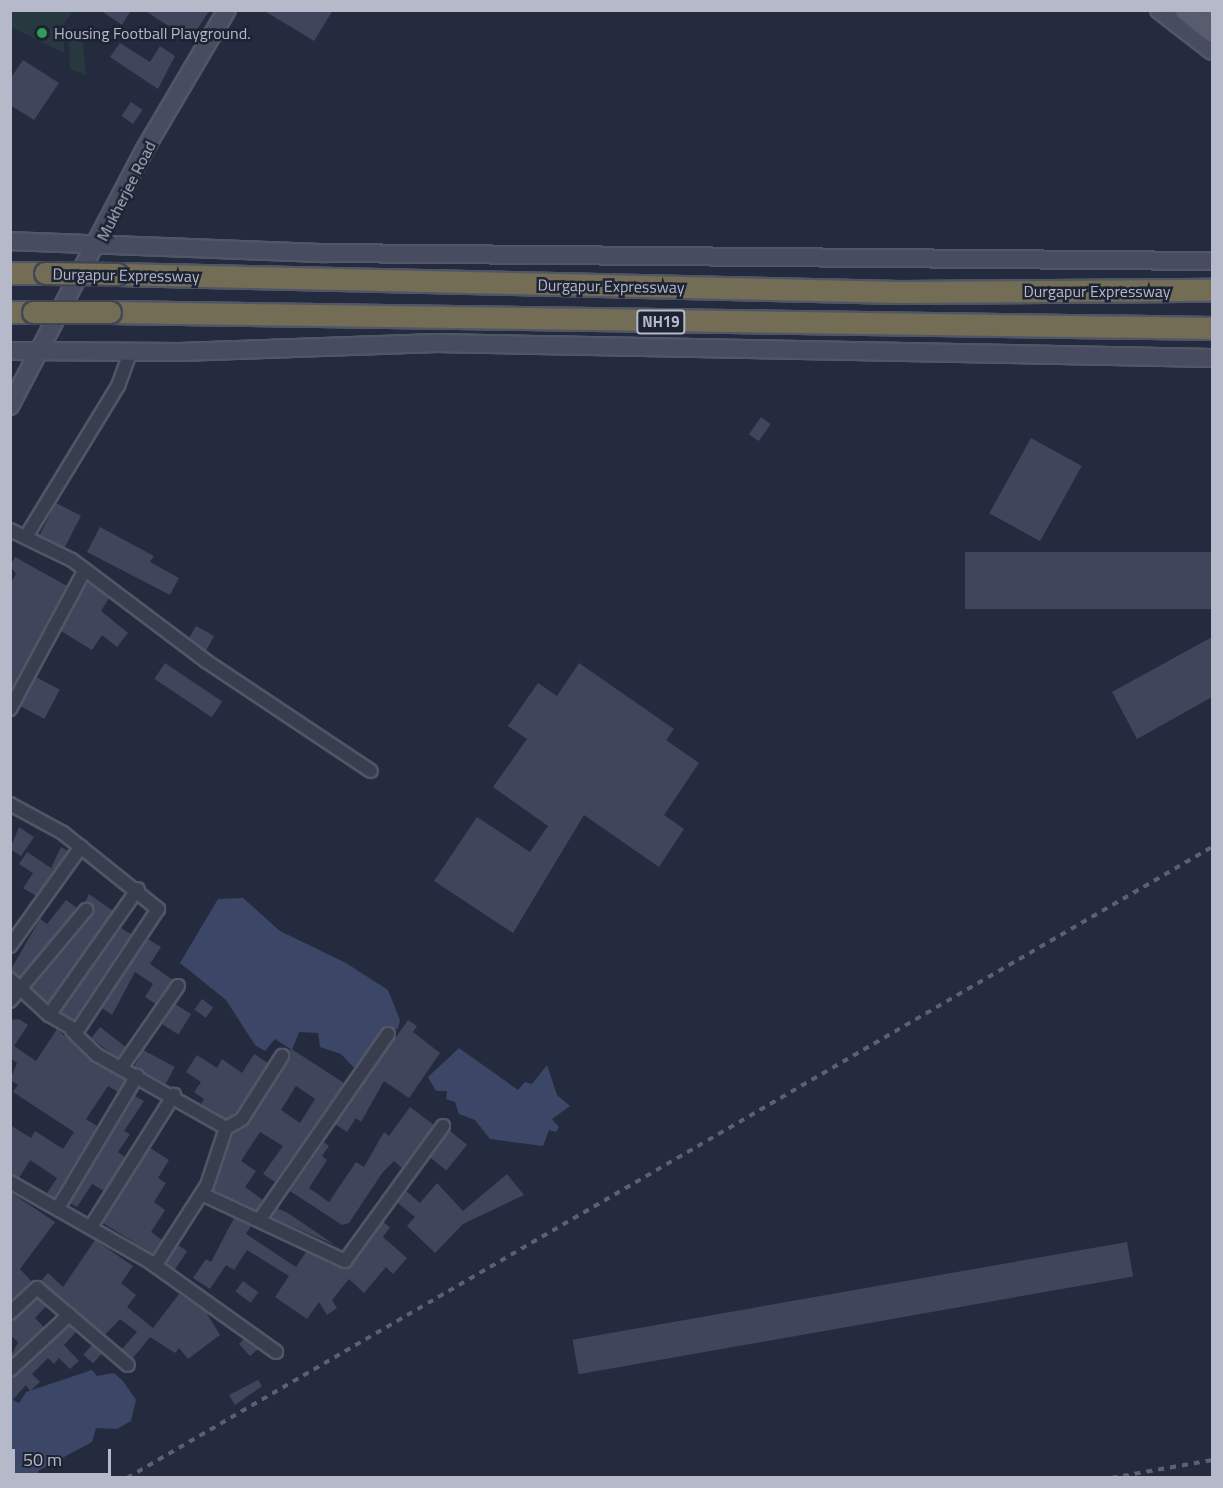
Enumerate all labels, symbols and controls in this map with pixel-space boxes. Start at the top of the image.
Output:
place label: Housing Football Playground. [54,23,251,43]
marker: Housing Football Playground. [35,26,49,40]
street label: Mukherjee Road [93,138,159,244]
street label: Durgapur Expressway [52,264,200,286]
street label: Durgapur Expressway [537,275,685,297]
street label: Durgapur Expressway [1023,281,1171,301]
road number: NH19 [636,310,686,334]
scale bar [15,1437,114,1475]
text: 50 m [23,1446,62,1473]

